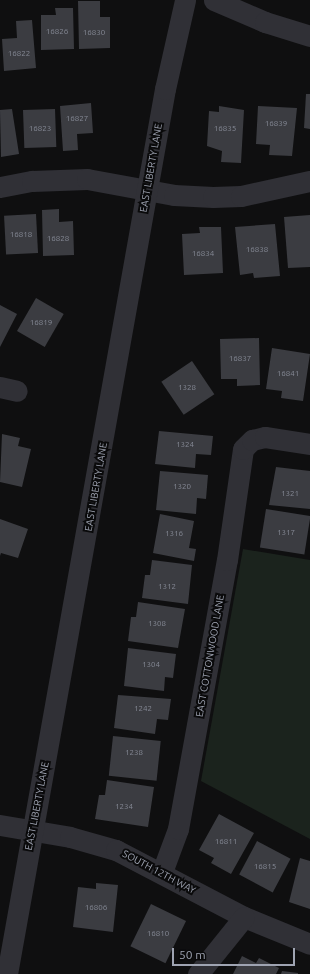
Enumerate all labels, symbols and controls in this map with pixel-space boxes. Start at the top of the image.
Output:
house number: 16826 [46,27,68,37]
house number: 16830 [83,28,105,38]
house number: 16822 [8,49,30,59]
house number: 16827 [66,114,88,124]
house number: 16839 [265,119,287,129]
street label: EAST LIBERTY LANE [137,123,165,213]
house number: 16823 [29,124,51,134]
house number: 16835 [214,124,236,134]
house number: 16818 [10,230,32,240]
house number: 16828 [47,234,69,244]
house number: 16838 [246,245,268,255]
house number: 16834 [192,249,214,259]
house number: 16819 [30,318,52,328]
house number: 16837 [229,354,251,364]
house number: 16841 [277,369,299,379]
house number: 1328 [178,383,196,393]
house number: 1324 [176,440,194,450]
street label: EAST LIBERTY LANE [82,442,110,532]
house number: 1320 [173,482,191,492]
house number: 1321 [281,489,299,499]
house number: 1317 [277,528,295,538]
house number: 1316 [165,529,183,539]
house number: 1312 [158,582,176,592]
street label: EAST COTTONWOOD LANE [193,594,227,718]
house number: 1308 [148,619,166,629]
house number: 1304 [142,660,160,670]
house number: 1242 [134,704,152,714]
house number: 1238 [125,748,143,758]
street label: EAST LIBERTY LANE [23,761,51,851]
house number: 1234 [115,802,133,812]
house number: 16811 [215,837,237,847]
street label: SOUTH 12TH WAY [120,848,198,896]
house number: 16815 [254,862,276,872]
house number: 16806 [85,903,107,913]
house number: 16810 [147,929,169,939]
scale bar [174,940,297,966]
text: 50 m [179,948,206,961]

